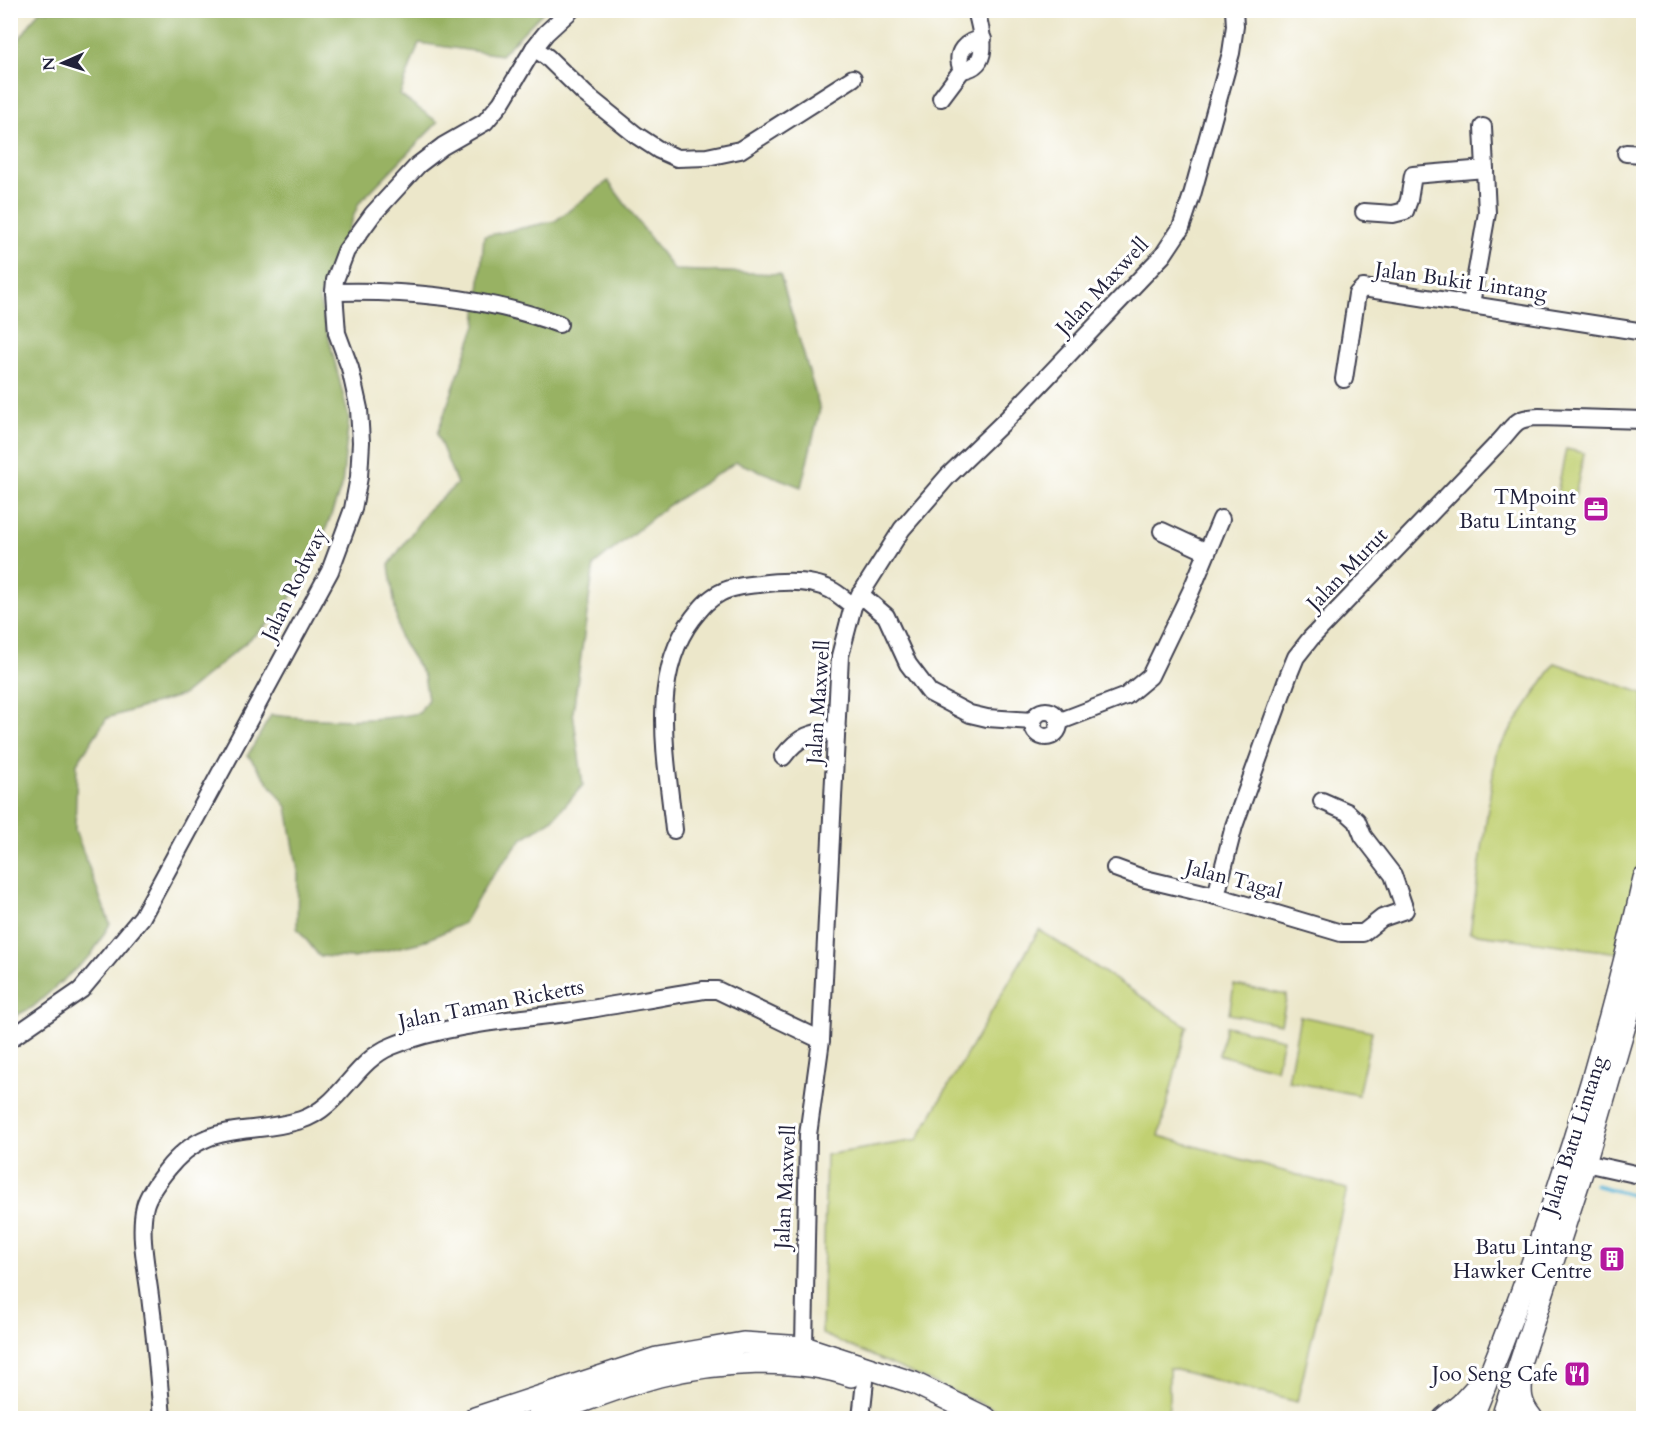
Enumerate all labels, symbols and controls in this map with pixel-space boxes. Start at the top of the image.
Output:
north arrow [33,33,93,93]
text: N [38,56,60,71]
street label: Jalan Maxwell [1047,231,1155,344]
street label: Jalan Bukit Lintang [1370,255,1549,308]
place label: TMpoint Batu Lintang [1459,483,1576,536]
office icon: TMpoint Batu Lintang [1581,494,1611,524]
street label: Jalan Murut [1298,521,1395,619]
street label: Jalan Rodway [253,523,334,648]
street label: Jalan Maxwell [799,639,837,768]
street label: Jalan Tagal [1179,852,1285,906]
street label: Jalan Taman Ricketts [393,972,586,1037]
street label: Jalan Batu Lintang [1534,1052,1614,1221]
street label: Jalan Maxwell [768,1124,803,1253]
place label: Batu Lintang Hawker Centre [1453,1233,1592,1286]
building icon: Batu Lintang Hawker Centre [1597,1244,1627,1274]
restaurant icon: Joo Seng Cafe [1562,1359,1592,1389]
place label: Joo Seng Cafe [1429,1360,1558,1389]

